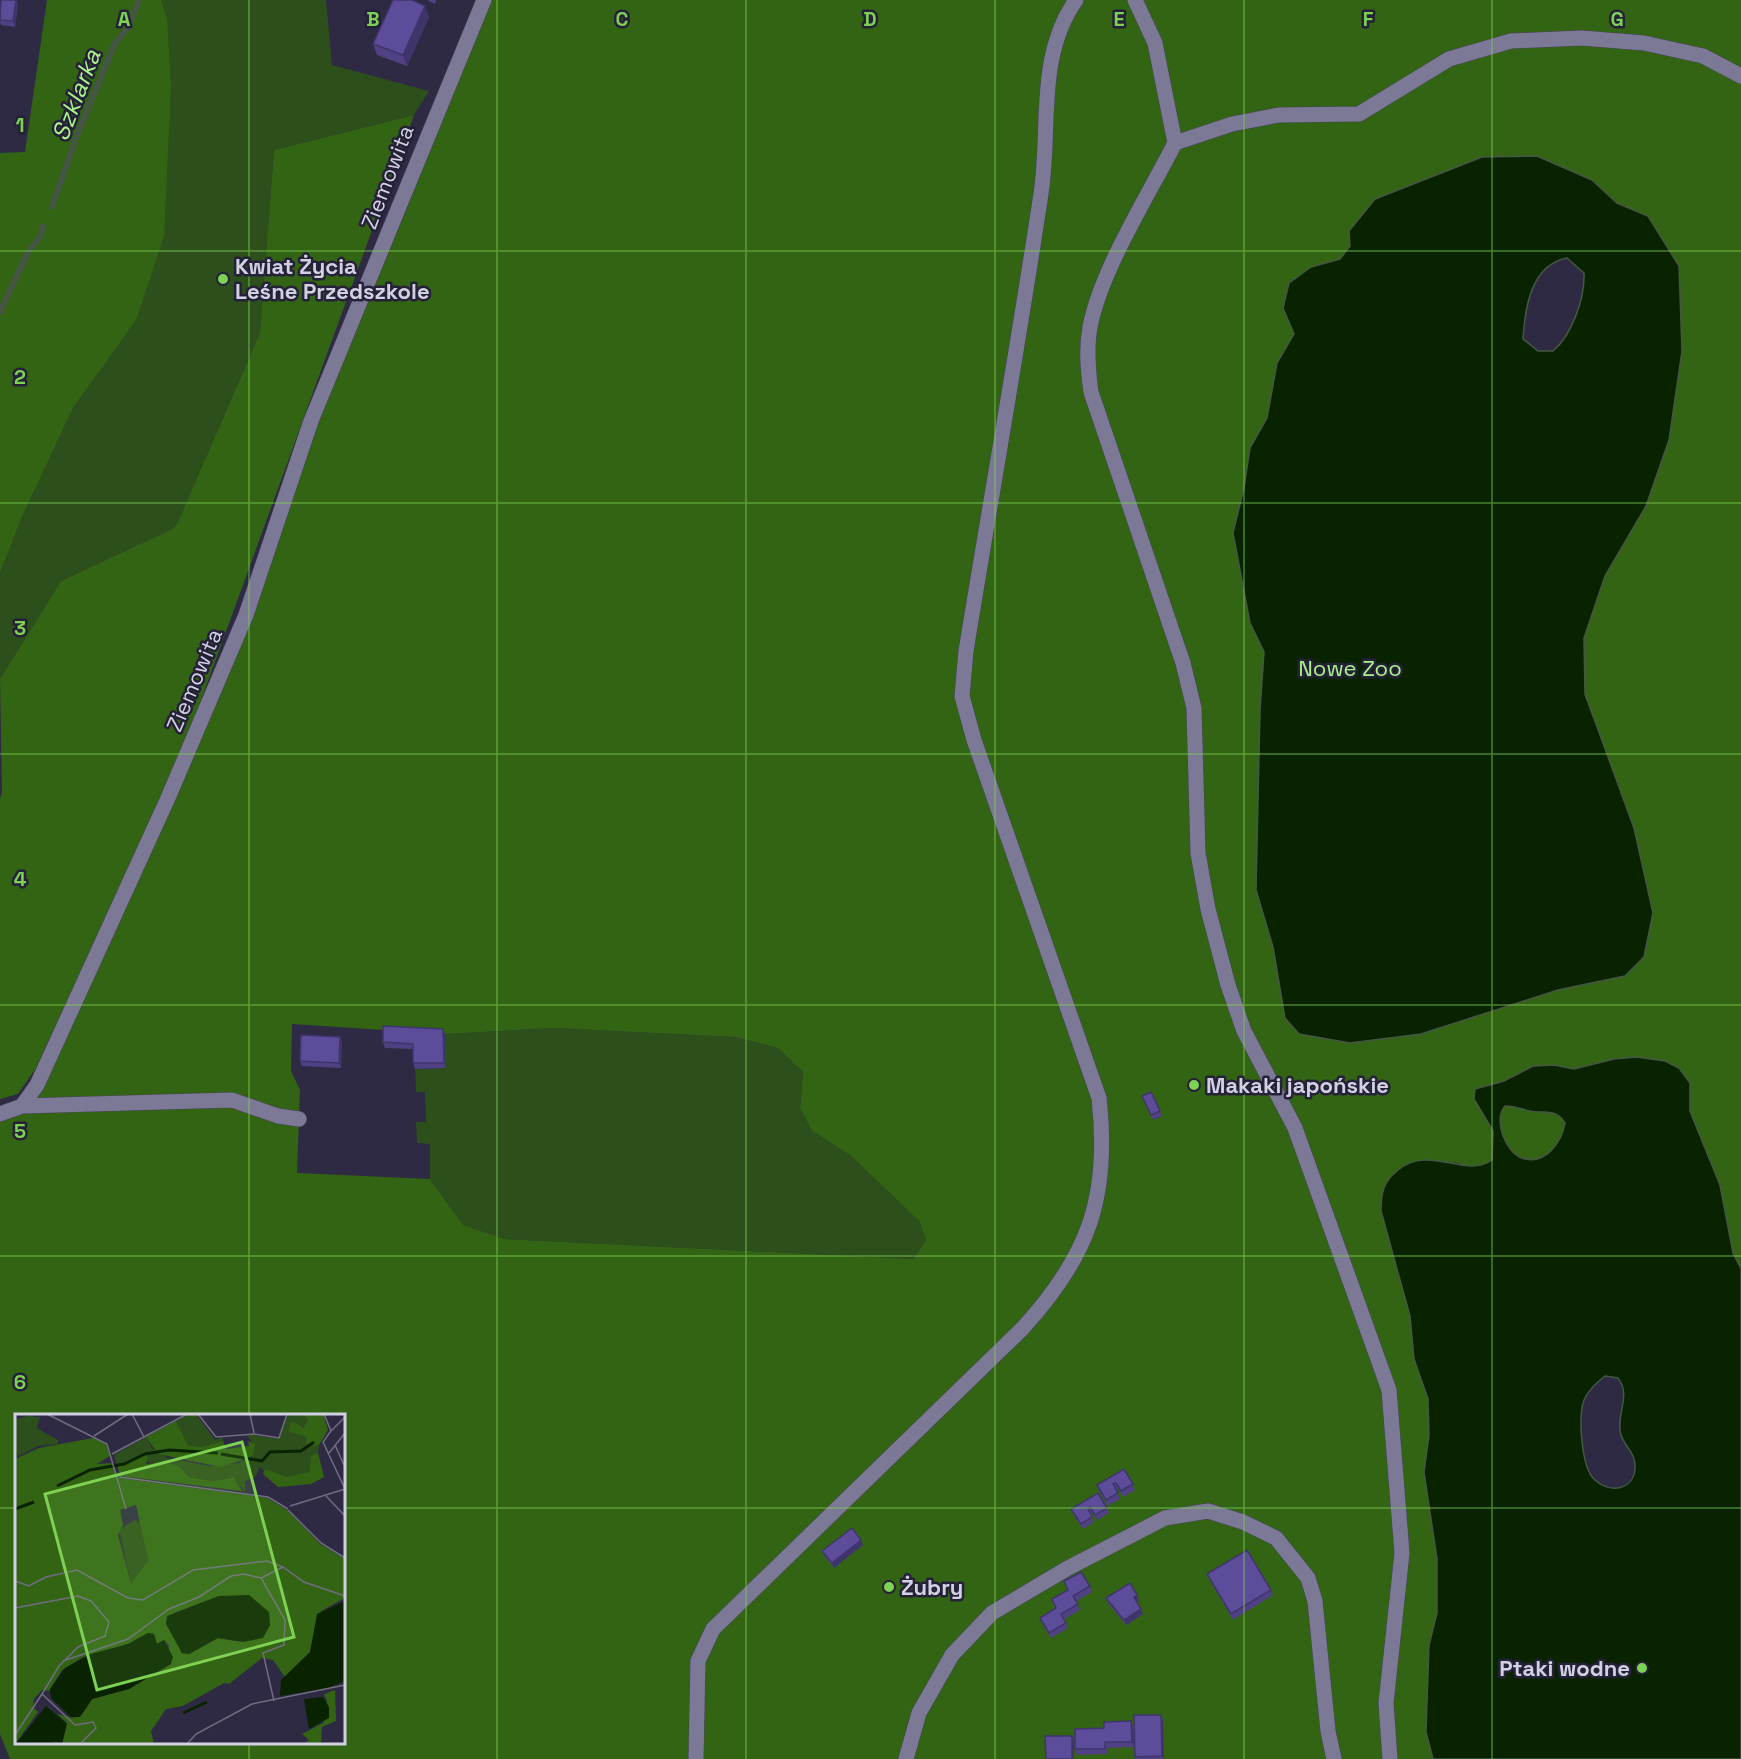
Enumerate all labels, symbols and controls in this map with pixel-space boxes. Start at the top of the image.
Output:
text: A [118,6,131,32]
text: B [366,6,380,32]
text: C [616,6,629,32]
text: D [863,6,877,32]
text: E [1113,6,1125,32]
text: F [1363,6,1374,32]
text: G [1610,6,1624,32]
water label: Szklarka [44,45,108,145]
text: 1 [15,112,25,138]
street label: Ziemowita [354,121,420,233]
place label: Kwiat Życia Leśne Przedszkole [235,252,430,305]
marker: Kwiat Życia Leśne Przedszkole [216,272,230,286]
text: 2 [14,364,26,390]
text: 3 [14,615,26,641]
street label: Ziemowita [160,624,228,736]
park label: Nowe Zoo [1298,654,1402,682]
text: 4 [14,866,27,892]
place label: Makaki japońskie [1206,1071,1389,1099]
marker: Makaki japońskie [1187,1078,1201,1092]
text: 5 [14,1118,26,1144]
text: 6 [14,1369,26,1395]
inset map [15,1414,345,1744]
place label: Żubry [901,1573,963,1601]
marker: Żubry [882,1580,896,1594]
place label: Ptaki wodne [1499,1654,1630,1682]
marker: Ptaki wodne [1635,1661,1649,1675]

